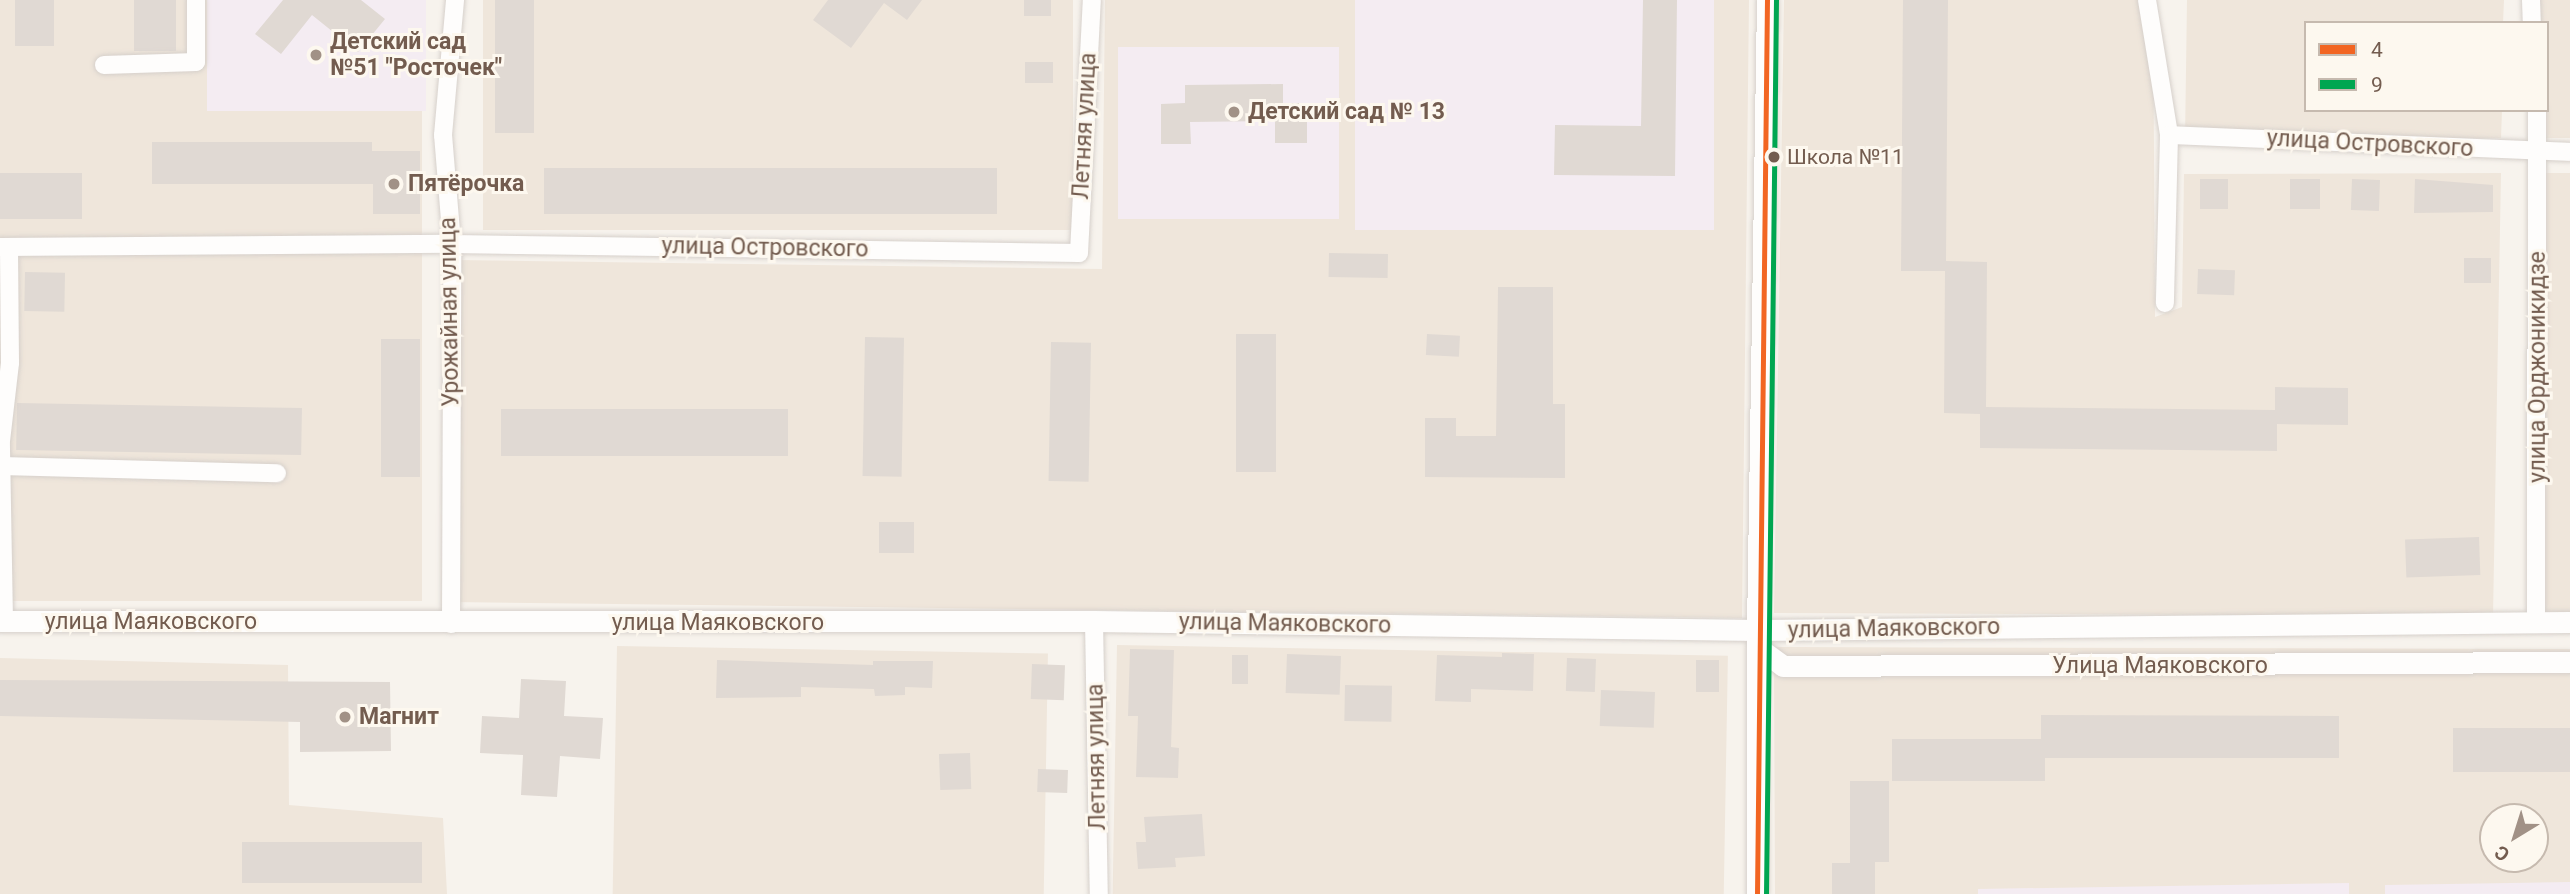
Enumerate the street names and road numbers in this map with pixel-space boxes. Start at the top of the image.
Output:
street label: Летняя улица [1067,52,1103,200]
street label: улица Островского [2266,125,2474,163]
street label: Урожайная улица [435,217,465,407]
street label: улица Островского [661,232,869,264]
street label: улица Орджоникидзе [2524,251,2552,483]
street label: улица Маяковского [45,608,257,636]
street label: улица Маяковского [1179,608,1391,640]
street label: улица Маяковского [612,609,824,637]
street label: улица Маяковского [1788,613,2000,645]
street label: Улица Маяковского [2052,652,2268,680]
street label: Летняя улица [1082,683,1112,831]

